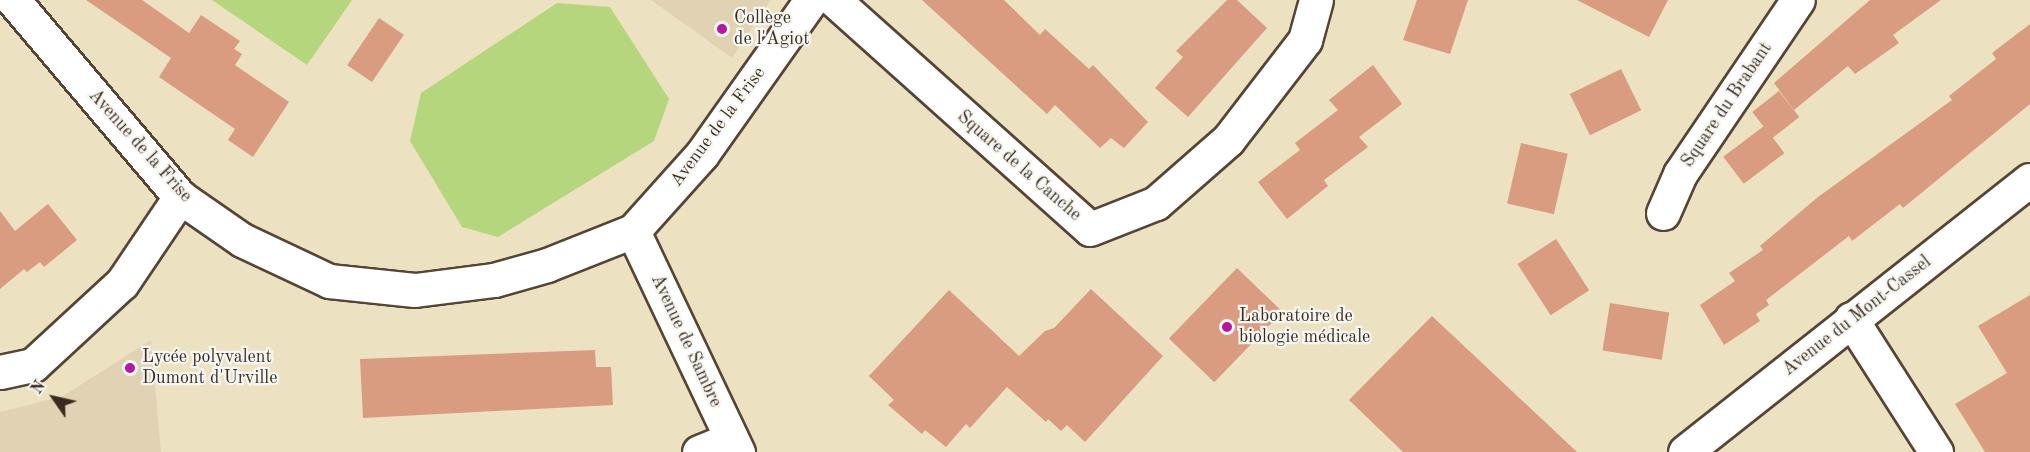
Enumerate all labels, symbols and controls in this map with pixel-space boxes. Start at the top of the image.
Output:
place label: Collège de l'Agiot [734,8,809,50]
marker: Collège de l'Agiot [715,22,729,36]
street label: Square du Brabant [1677,38,1777,172]
street label: Avenue de la Frise [666,63,770,191]
street label: Avenue de la Frise [84,85,196,207]
street label: Square de la Canche [952,106,1086,226]
street label: Avenue du Mont-Cassel [1778,251,1936,381]
street label: Avenue de Sambre [646,271,726,411]
place label: Laboratoire de biologie médicale [1239,306,1370,348]
marker: Laboratoire de biologie médicale [1220,320,1234,334]
place label: Lycée polyvalent Dumont d'Urville [142,347,277,389]
marker: Lycée polyvalent Dumont d'Urville [123,361,137,375]
north arrow [24,368,84,428]
text: N [29,378,49,397]

